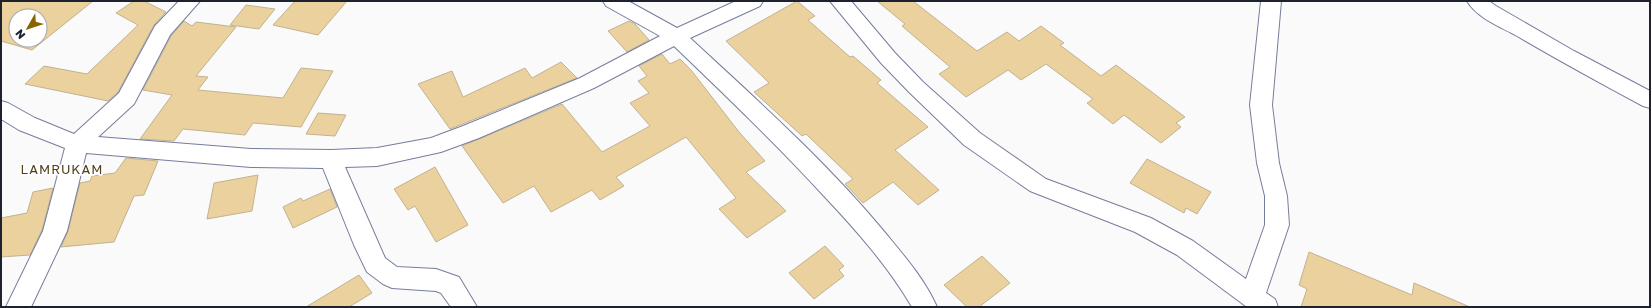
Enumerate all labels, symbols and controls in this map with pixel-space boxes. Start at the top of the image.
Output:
north arrow [8,8,48,48]
text: N [12,27,28,42]
district label: LAMRUKAM [20,161,104,177]

